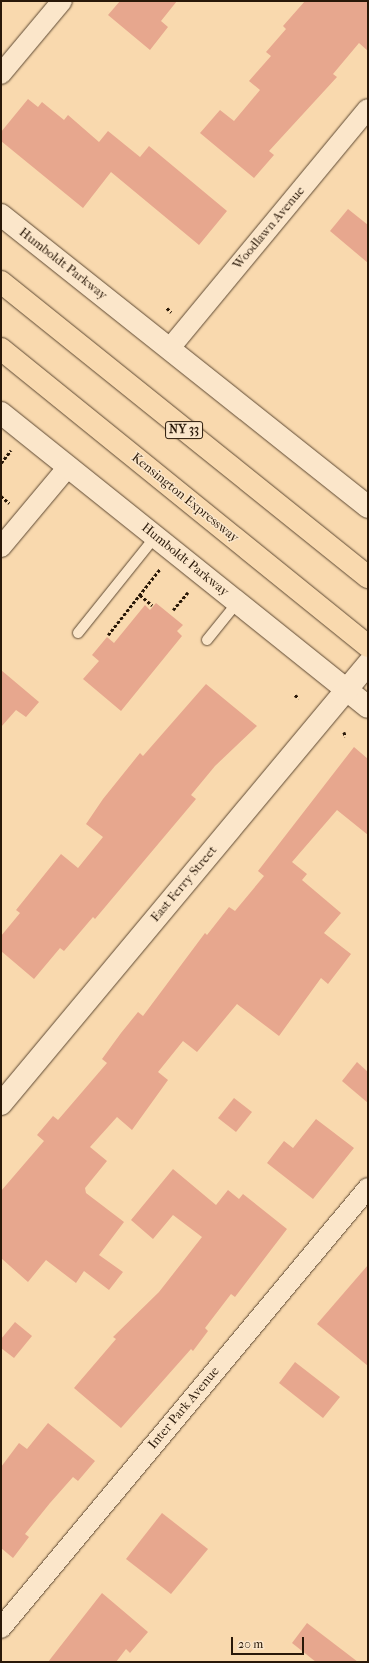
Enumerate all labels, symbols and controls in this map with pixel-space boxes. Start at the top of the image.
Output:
street label: Woodlawn Avenue [230,183,308,273]
street label: Humboldt Parkway [16,225,110,303]
road number: NY 33 [165,420,203,440]
street label: Kensington Expressway [128,450,242,546]
street label: Humboldt Parkway [138,520,232,600]
street label: East Ferry Street [148,843,220,925]
street label: Inter Park Avenue [145,1364,223,1452]
scale bar [233,1629,306,1655]
text: 20 m [238,1637,263,1651]

